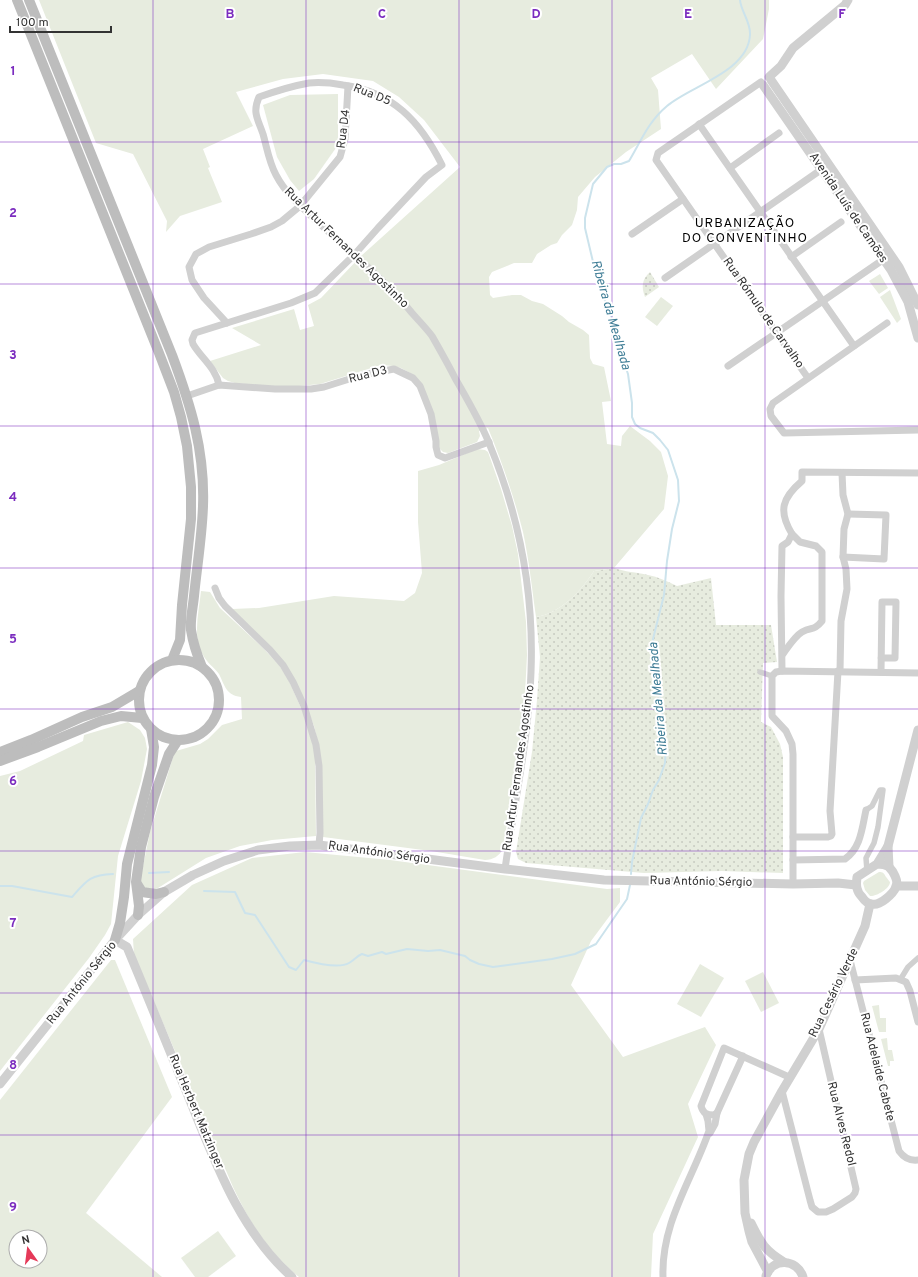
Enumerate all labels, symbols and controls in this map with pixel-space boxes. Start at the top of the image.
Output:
text: B [226,7,235,23]
text: C [378,7,386,23]
text: D [531,7,541,23]
text: E [684,7,692,23]
text: F [838,7,846,23]
scale bar [10,8,111,34]
text: 100 m [16,15,49,31]
text: 1 [10,64,16,80]
street label: Rua D5 [351,80,393,110]
street label: Rua D4 [334,108,354,150]
street label: Avenida Luís de Camões [805,150,891,266]
street label: Rua Artur Fernandes Agostinho [280,184,412,312]
text: 2 [9,206,17,222]
district label: URBANIZAÇÃO DO CONVENTINHO [682,215,808,247]
street label: Rua Rómulo de Carvalho [719,254,808,372]
water label: Ribeira da Mealhada [587,258,633,372]
text: 3 [9,348,17,364]
street label: Rua D3 [347,362,389,388]
text: 4 [9,490,17,506]
text: 5 [9,632,17,648]
water label: Ribeira da Mealhada [646,641,672,756]
street label: Rua Artur Fernandes Agostinho [499,684,539,852]
text: 6 [9,774,17,790]
street label: Rua António Sérgio [327,838,431,868]
street label: Rua António Sérgio [649,873,753,891]
text: 7 [10,916,17,932]
street label: Rua António Sérgio [43,938,121,1028]
street label: Rua Cesário Verde [805,946,863,1040]
street label: Rua Adelaide Cabete [856,1011,898,1123]
street label: Rua Herbert Matzinger [165,1052,228,1172]
text: 8 [9,1058,17,1074]
street label: Rua Alves Redol [823,1080,859,1168]
text: 9 [9,1200,17,1216]
north arrow [8,1229,48,1269]
text: N [20,1233,31,1248]

